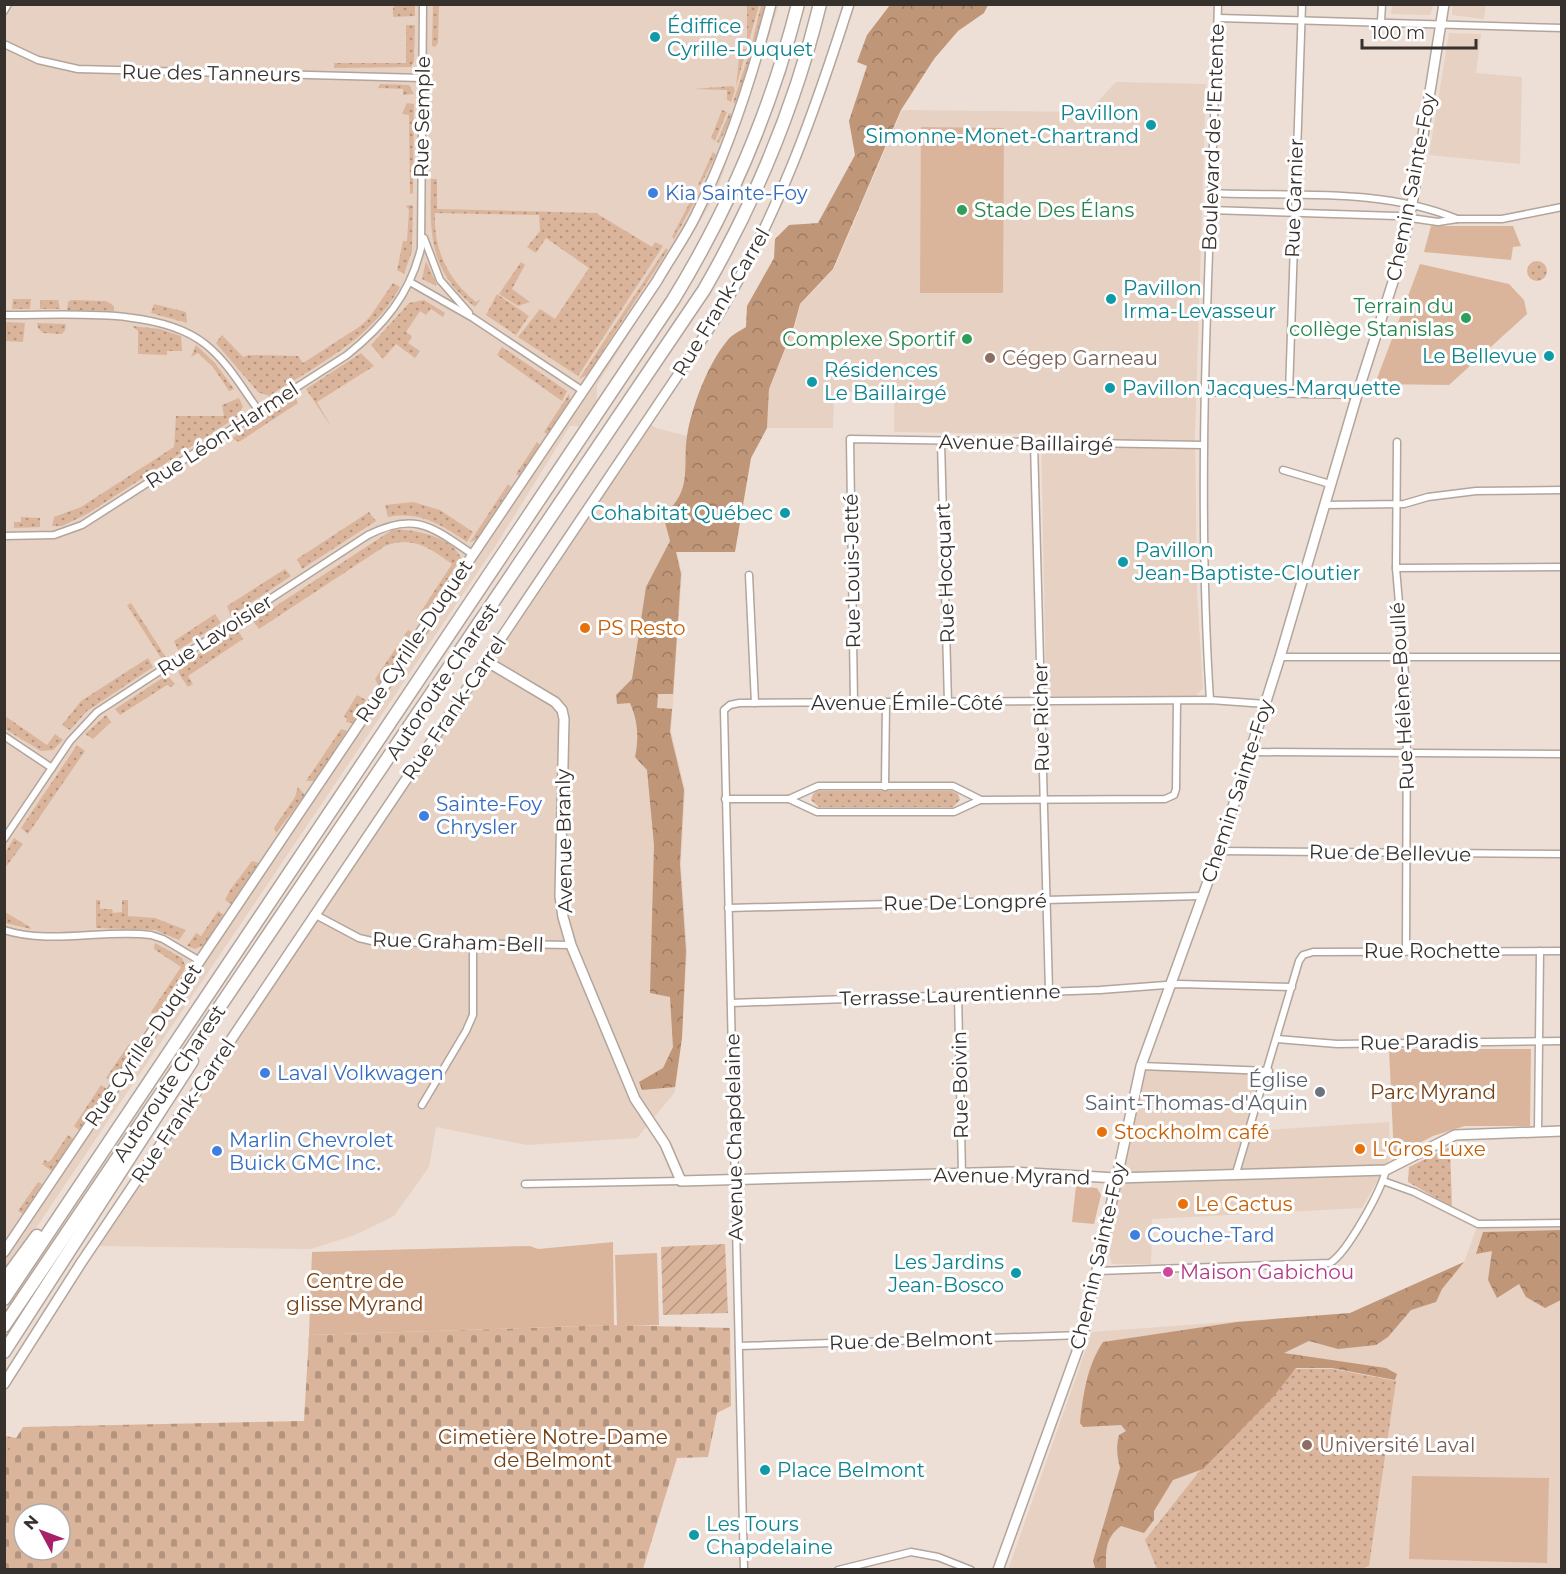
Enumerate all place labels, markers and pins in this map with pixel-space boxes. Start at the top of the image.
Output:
place label: Édiffice Cyrille-Duquet [667,14,813,61]
marker: Édiffice Cyrille-Duquet [648,30,662,44]
place label: Pavillon Simonne-Monet-Chartrand [866,101,1139,148]
marker: Pavillon Simonne-Monet-Chartrand [1144,118,1158,132]
place label: Kia Sainte-Foy [665,181,808,205]
marker: Kia Sainte-Foy [646,186,660,200]
place label: Stade Des Élans [974,198,1134,222]
marker: Stade Des Élans [955,203,969,217]
place label: Pavillon Irma-Levasseur [1123,276,1276,323]
marker: Pavillon Irma-Levasseur [1104,292,1118,306]
place label: Terrain du collège Stanislas [1289,294,1454,341]
marker: Terrain du collège Stanislas [1459,311,1473,325]
place label: Complexe Sportif [782,327,956,351]
marker: Complexe Sportif [960,332,974,346]
place label: Le Bellevue [1422,344,1537,368]
place label: Cégep Garneau [1002,346,1158,370]
marker: Le Bellevue [1542,349,1556,363]
marker: Cégep Garneau [983,351,997,365]
place label: Résidences Le Baillairgé [824,358,947,405]
marker: Résidences Le Baillairgé [805,375,819,389]
place label: Pavillon Jacques-Marquette [1122,376,1401,400]
marker: Pavillon Jacques-Marquette [1103,381,1117,395]
place label: Cohabitat Québec [591,501,773,525]
marker: Cohabitat Québec [778,506,792,520]
place label: Pavillon Jean-Baptiste-Cloutier [1134,538,1360,585]
marker: Pavillon Jean-Baptiste-Cloutier [1116,555,1130,569]
place label: PS Resto [597,616,685,640]
marker: PS Resto [578,621,592,635]
place label: Sainte-Foy Chrysler [436,792,542,839]
marker: Sainte-Foy Chrysler [417,809,431,823]
place label: Laval Volkwagen [277,1061,444,1085]
marker: Laval Volkwagen [258,1066,272,1080]
place label: Église Saint-Thomas-d'Aquin [1085,1068,1308,1115]
marker: Église Saint-Thomas-d'Aquin [1313,1085,1327,1099]
place label: Stockholm café [1114,1120,1269,1144]
marker: Stockholm café [1095,1125,1109,1139]
place label: Marlin Chevrolet Buick GMC Inc. [229,1128,394,1175]
place label: L'Gros Luxe [1372,1137,1486,1161]
marker: L'Gros Luxe [1353,1142,1367,1156]
marker: Marlin Chevrolet Buick GMC Inc. [210,1144,224,1158]
place label: Le Cactus [1195,1192,1293,1216]
marker: Le Cactus [1176,1197,1190,1211]
place label: Couche-Tard [1147,1223,1275,1247]
marker: Couche-Tard [1128,1228,1142,1242]
place label: Les Jardins Jean-Bosco [887,1250,1004,1297]
place label: Maison Gabichou [1180,1260,1354,1284]
marker: Maison Gabichou [1161,1265,1175,1279]
marker: Les Jardins Jean-Bosco [1009,1266,1023,1280]
place label: Université Laval [1319,1433,1475,1457]
marker: Université Laval [1300,1438,1314,1452]
place label: Place Belmont [777,1458,925,1482]
marker: Place Belmont [758,1463,772,1477]
place label: Les Tours Chapdelaine [706,1512,833,1559]
marker: Les Tours Chapdelaine [687,1528,701,1542]

